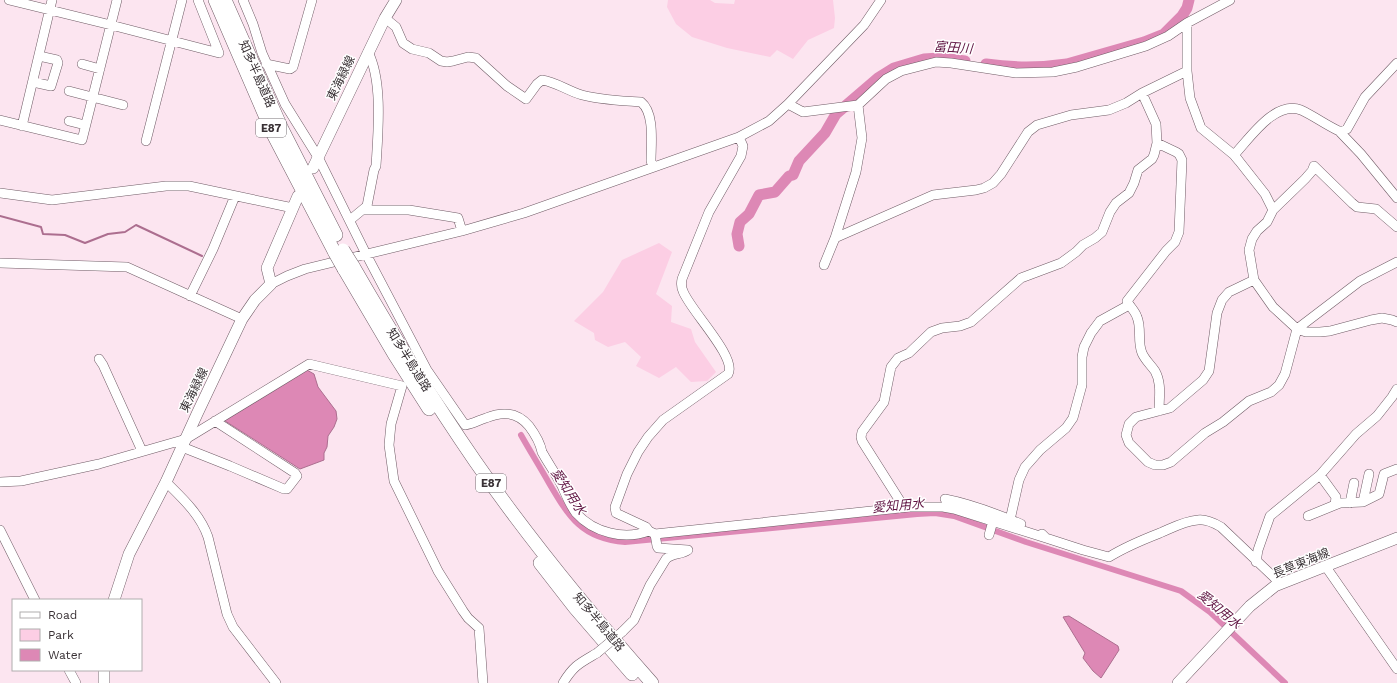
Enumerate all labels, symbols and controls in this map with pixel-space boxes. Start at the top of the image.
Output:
street label: 知多半島道路 [236,38,278,110]
water label: 富田川 [933,39,975,56]
street label: 東海緑線 [324,53,358,103]
road number: E87 [256,119,286,137]
street label: 知多半島道路 [384,326,434,394]
street label: 東海緑線 [177,365,211,415]
water label: 愛知用水 [548,465,590,519]
road number: E87 [476,474,506,492]
water label: 愛知用水 [871,496,927,515]
street label: 長草東海線 [1271,545,1331,581]
water label: 愛知用水 [1195,587,1246,633]
street label: 知多半島道路 [570,590,628,654]
legend [12,599,142,671]
text: Road [48,608,77,622]
text: Park [48,628,74,642]
text: Water [48,648,83,662]

